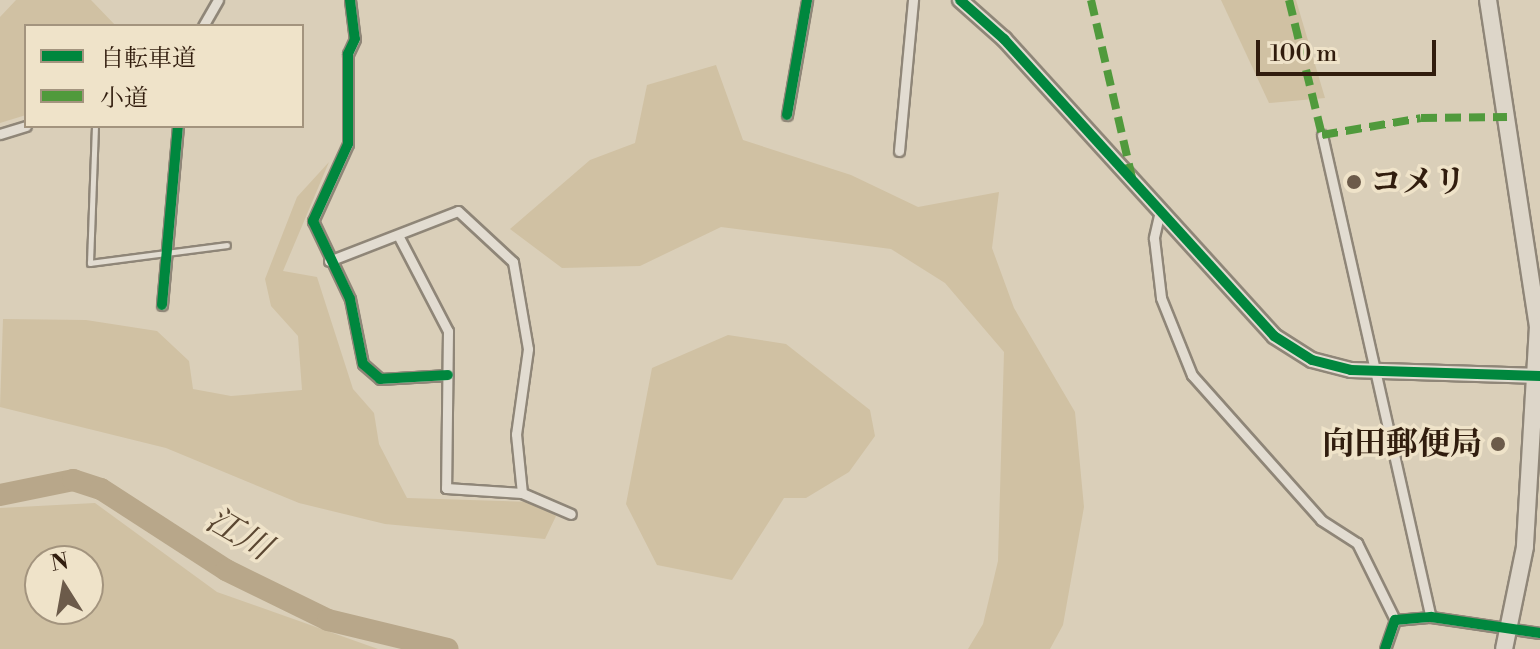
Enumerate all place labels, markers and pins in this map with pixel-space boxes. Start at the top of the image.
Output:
place label: コメリ [1370,163,1466,201]
marker: コメリ [1345,173,1363,191]
place label: 向田郵便局 [1322,425,1482,463]
marker: 向田郵便局 [1489,435,1507,453]

